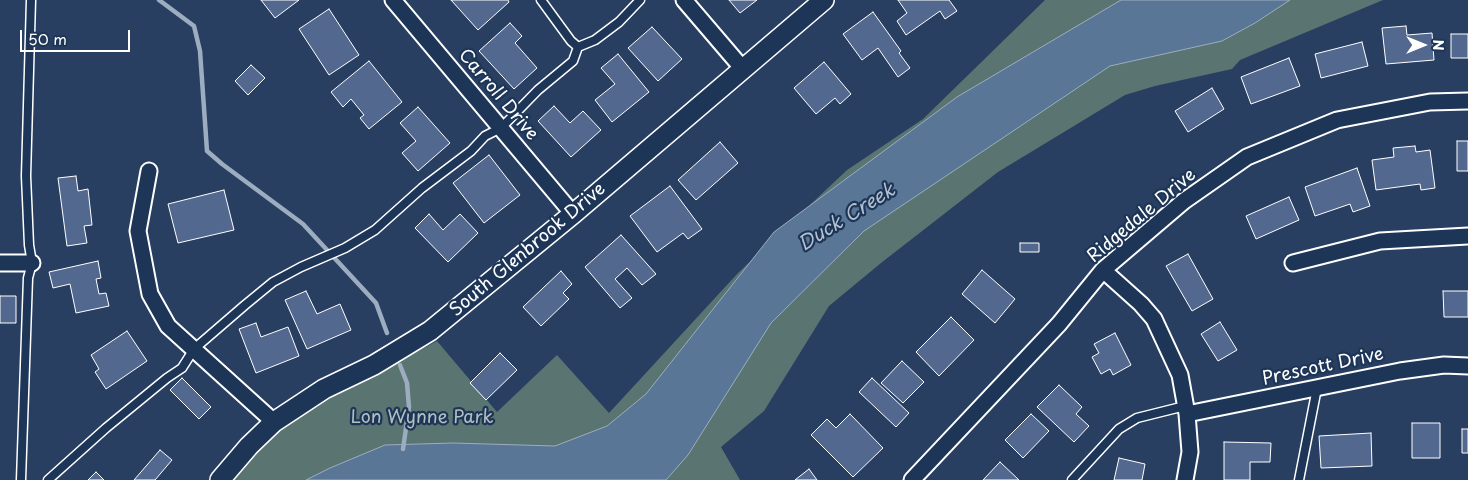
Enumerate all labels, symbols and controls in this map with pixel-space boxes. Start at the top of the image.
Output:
scale bar [22,20,132,52]
north arrow [1398,20,1448,70]
text: 50 m [28,27,67,50]
text: N [1428,39,1449,51]
street label: Carroll Drive [454,45,542,145]
street label: Ridgedale Drive [1083,164,1201,268]
street label: South Glenbrook Drive [446,179,610,321]
water label: Duck Creek [794,179,900,257]
street label: Prescott Drive [1260,344,1386,390]
park label: Lon Wynne Park [350,407,494,429]

